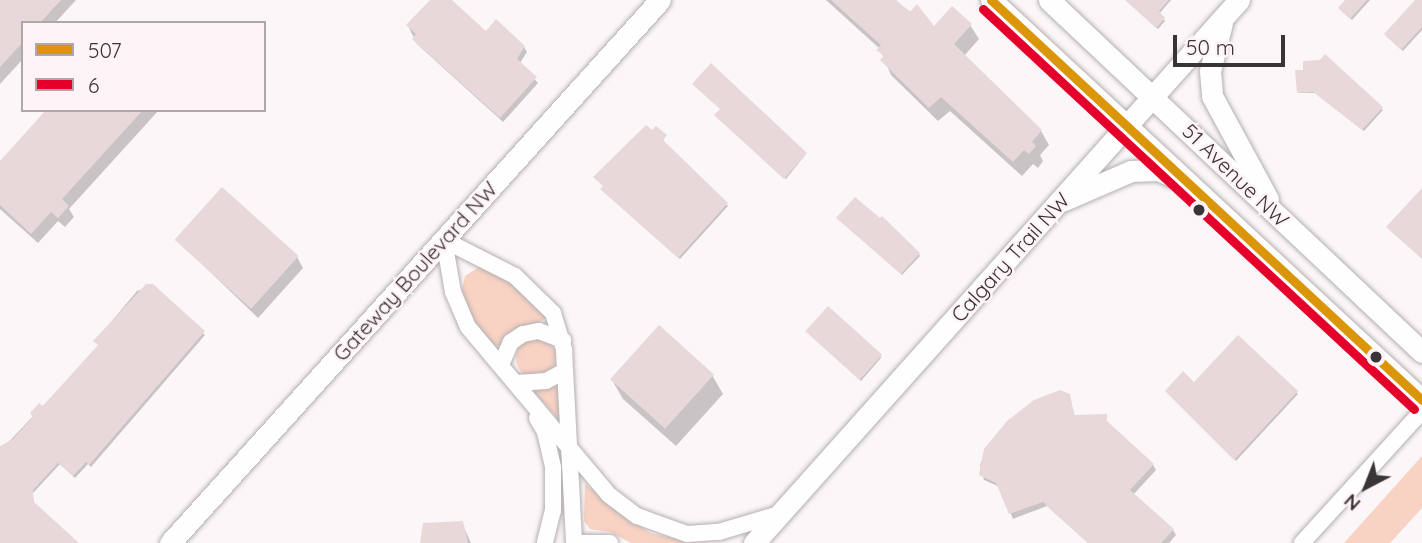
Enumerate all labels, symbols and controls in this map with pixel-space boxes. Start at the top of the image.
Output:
legend [21,21,266,112]
scale bar [1177,21,1289,65]
text: 50 m [1186,34,1235,60]
text: 507 [88,37,122,63]
text: 6 [88,72,99,98]
street label: 51 Avenue NW [1178,118,1294,232]
street label: Gateway Boulevard NW [328,176,502,366]
street label: Calgary Trail NW [945,187,1075,327]
unlabelled marker [1192,203,1206,217]
unlabelled marker [1369,350,1383,364]
north arrow [1331,452,1401,522]
text: N [1339,489,1365,516]

